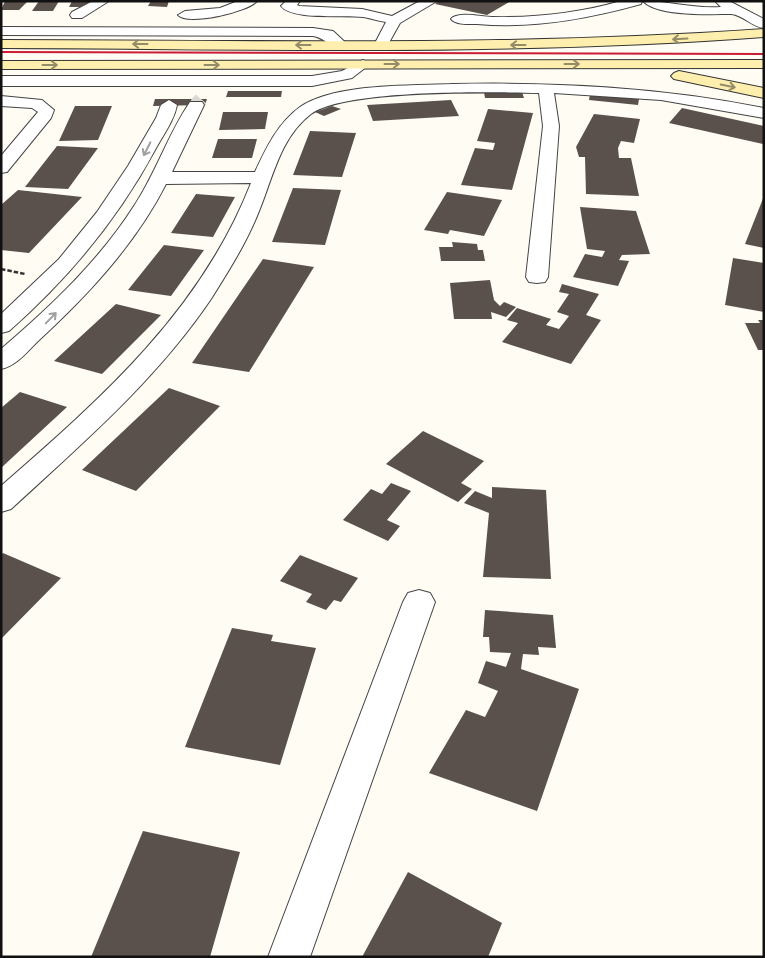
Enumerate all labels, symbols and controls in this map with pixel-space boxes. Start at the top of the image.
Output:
one-way arrow [673,35,689,44]
one-way arrow [133,39,149,49]
one-way arrow [295,40,312,50]
one-way arrow [510,40,526,50]
one-way arrow [384,59,400,69]
one-way arrow [564,59,580,69]
one-way arrow [42,60,58,70]
one-way arrow [204,60,220,70]
one-way arrow [719,81,735,91]
one-way arrow [142,141,151,156]
one-way arrow [45,311,57,324]

